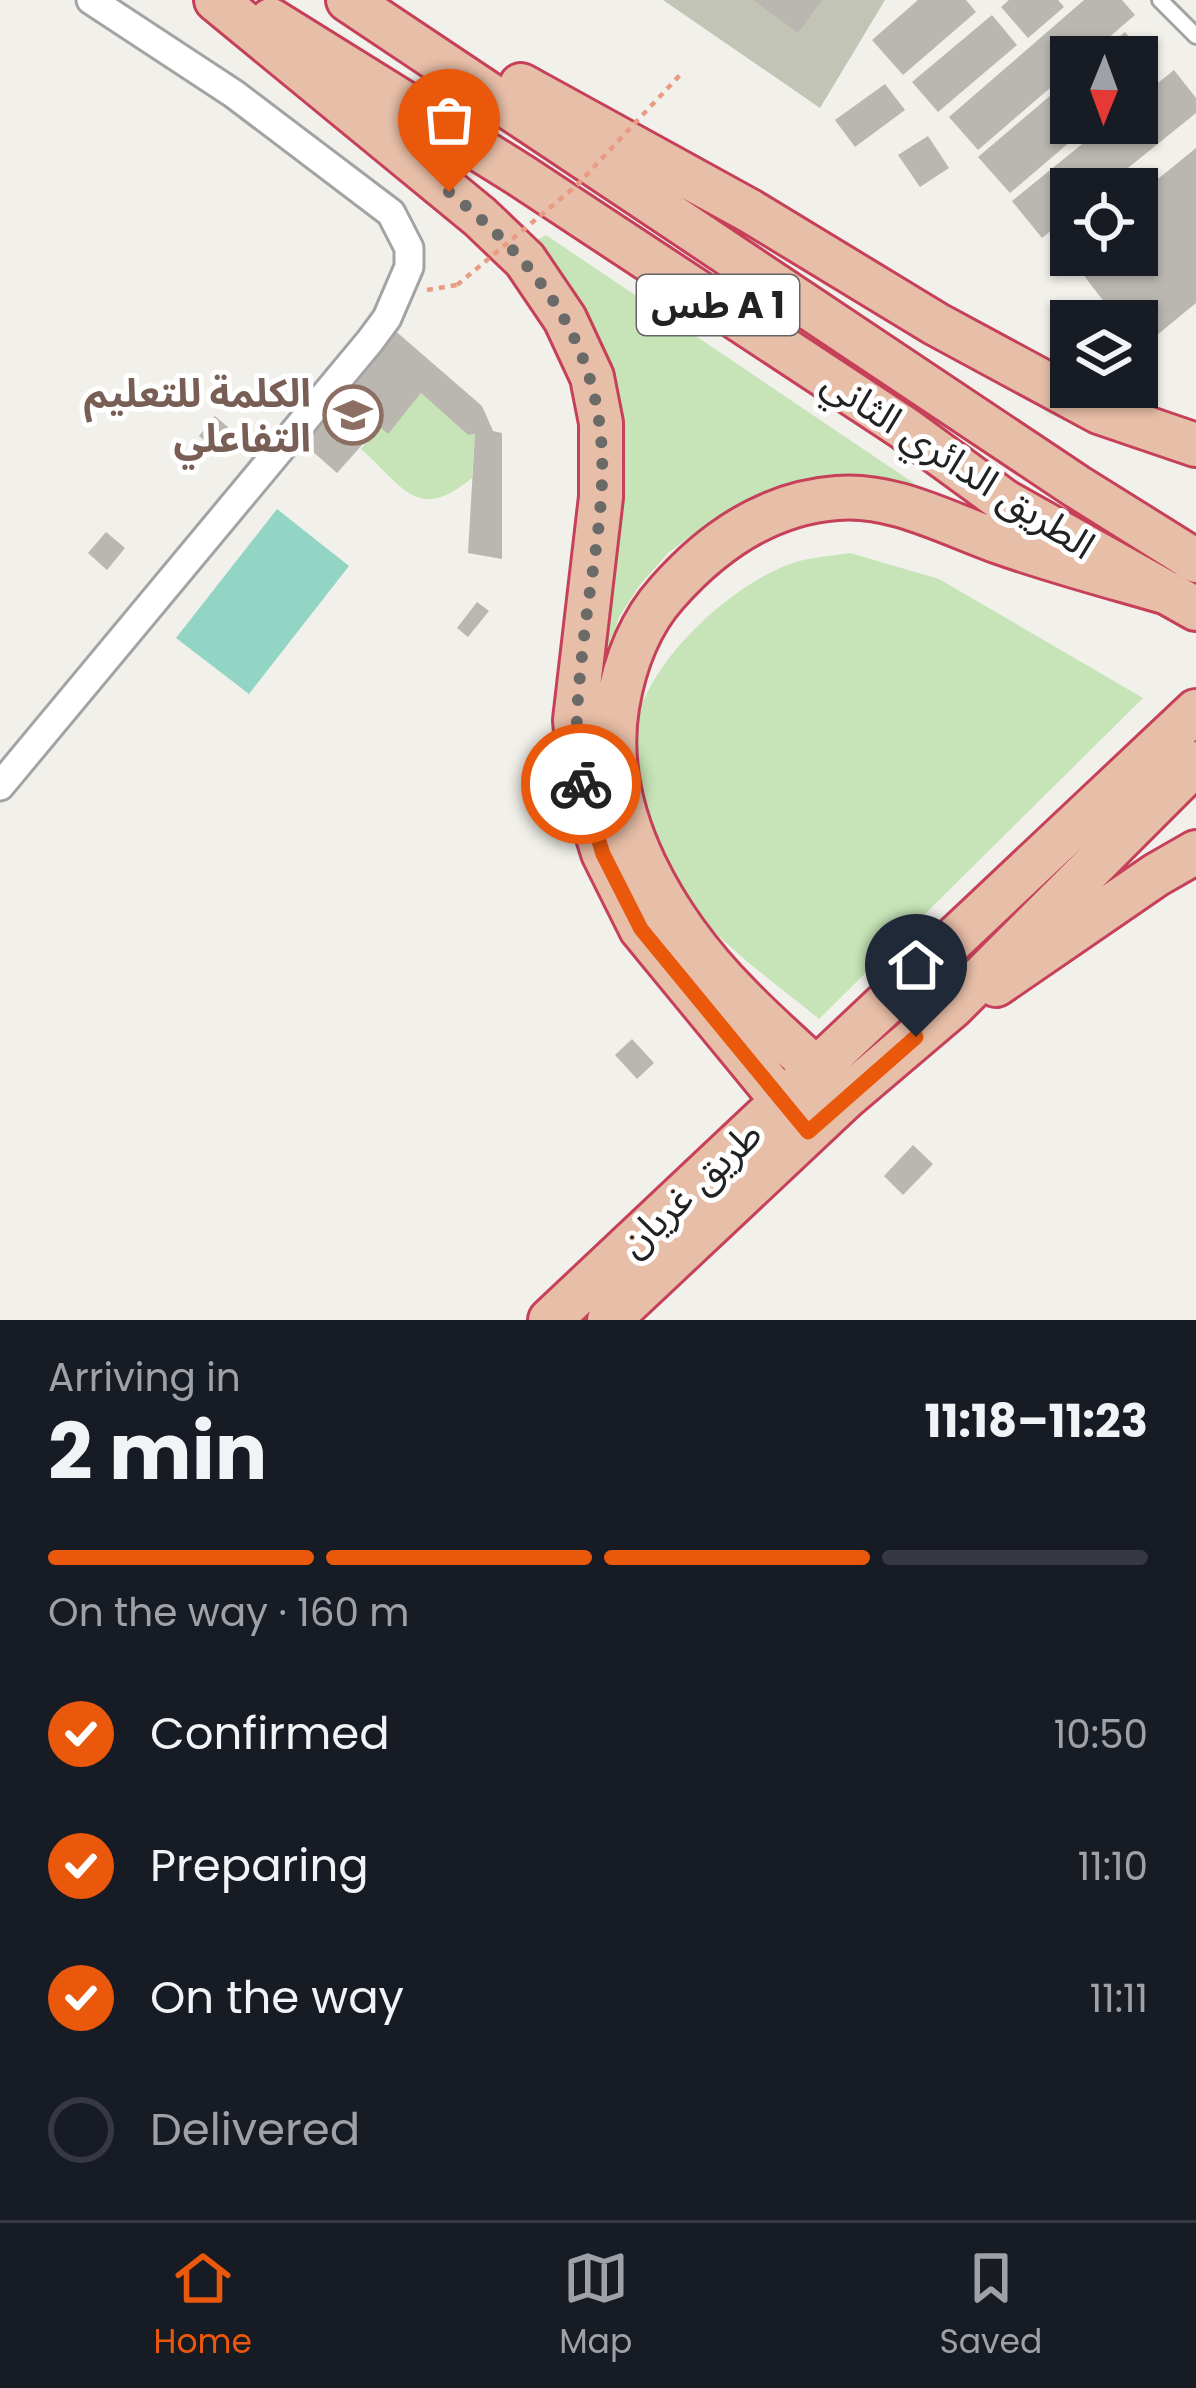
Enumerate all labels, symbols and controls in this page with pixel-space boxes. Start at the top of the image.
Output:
north arrow [1050,36,1158,144]
map controls [1050,36,1158,408]
pin [398,69,500,192]
icon: bag [416,87,482,153]
button: locate [1050,168,1158,276]
road number: طس A 1 [637,275,799,335]
button: layers [1050,300,1158,408]
street label: الطريق الدائري الثاني [811,355,1106,574]
place label: الكلمة للتعليم التفاعلي [84,366,311,470]
school or university icon: الكلمة للتعليم التفاعلي [322,384,384,446]
courier [521,724,641,844]
icon: bike [548,751,614,817]
pin [865,914,967,1037]
icon: home [883,932,949,998]
street label: طريق غريان [607,1108,774,1269]
text: Arriving in [48,1350,241,1405]
text: 11:18–11:23 [924,1390,1148,1453]
text: 2 min [48,1397,267,1506]
text: On the way · 160 m [48,1585,410,1640]
icon: check [48,1701,114,1767]
text: Confirmed [150,1702,390,1765]
text: 10:50 [1054,1707,1148,1762]
icon: check [48,1833,114,1899]
text: Preparing [150,1834,369,1897]
text: 11:10 [1078,1839,1148,1894]
icon: check [48,1965,114,2031]
text: On the way [150,1966,404,2029]
text: 11:11 [1090,1971,1148,2026]
text: Delivered [150,2098,360,2161]
tab: Home [154,2245,252,2367]
tab: Map [559,2245,632,2367]
tab: Saved [939,2245,1042,2367]

